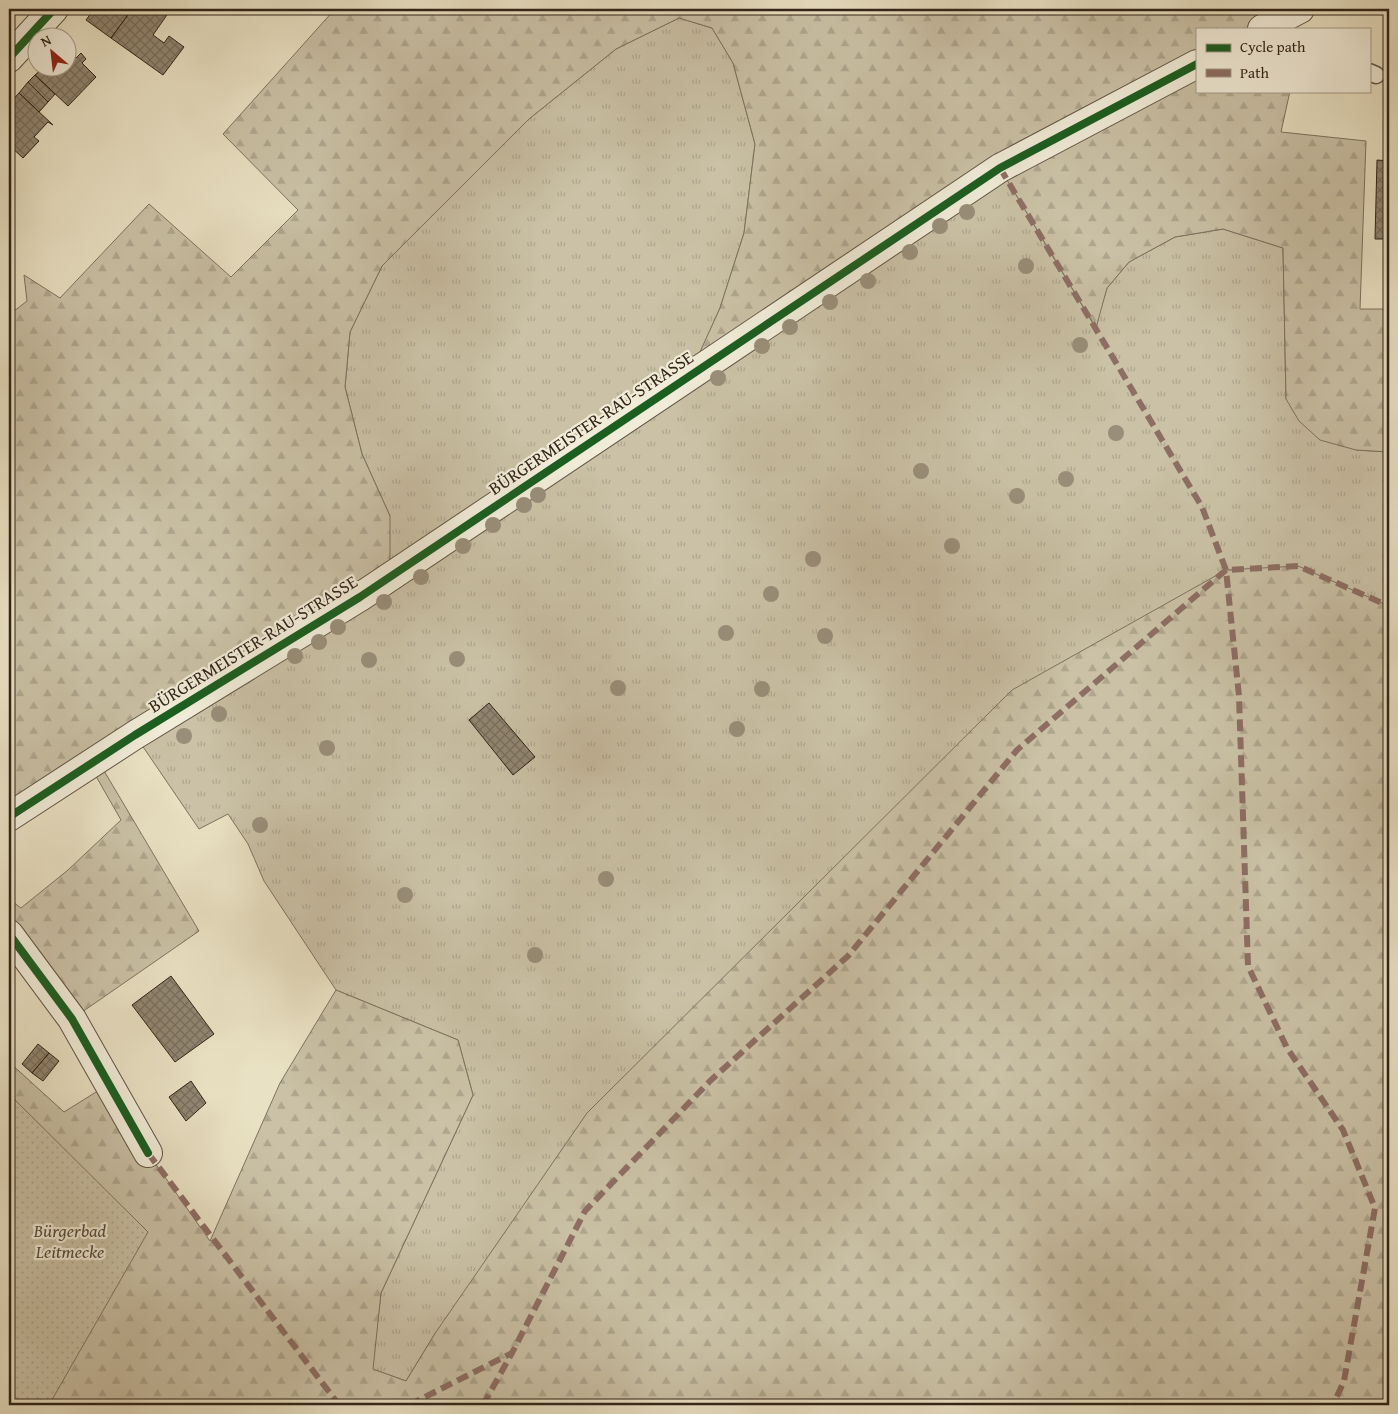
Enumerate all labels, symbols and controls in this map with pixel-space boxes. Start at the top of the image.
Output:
north arrow [28,28,78,78]
legend [1196,28,1370,92]
text: N [37,29,55,52]
text: Cycle path [1240,36,1306,57]
text: Path [1240,62,1269,83]
street label: BÜRGERMEISTER-RAU-STRASSE [483,344,699,501]
street label: BÜRGERMEISTER-RAU-STRASSE [143,568,362,719]
park label: Bürgerbad Leitmecke [33,1217,107,1265]

